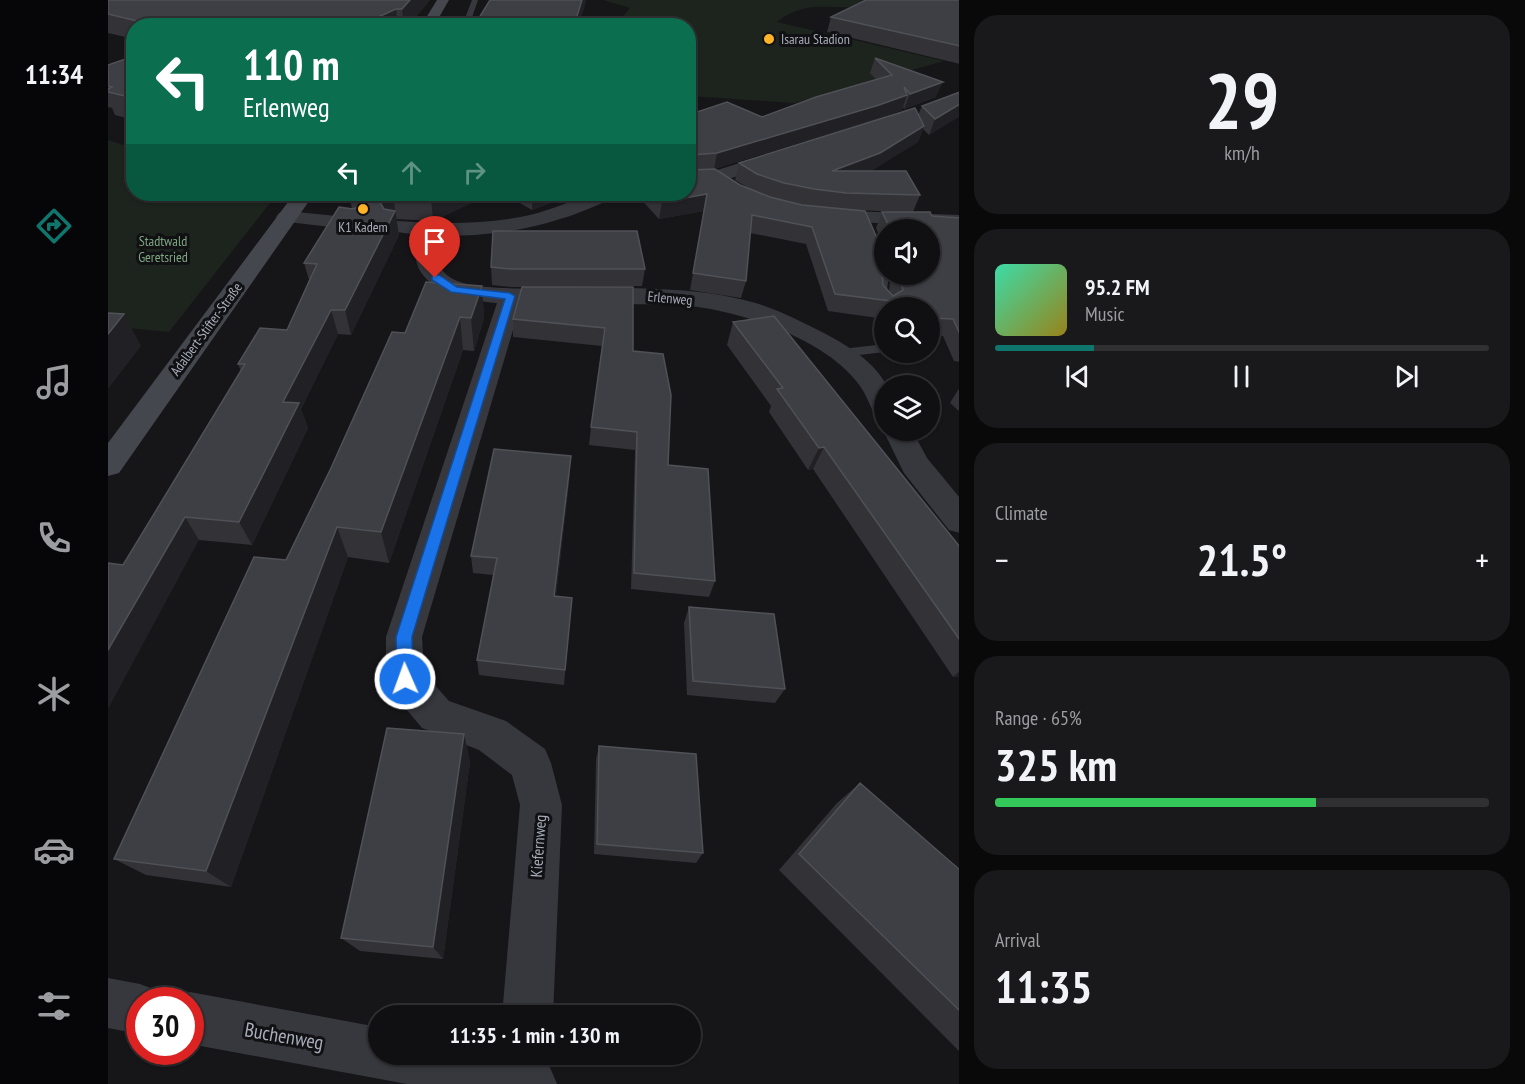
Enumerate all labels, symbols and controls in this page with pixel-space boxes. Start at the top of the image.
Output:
place label: Isarau Stadion [781,30,850,48]
marker: Isarau Stadion [762,32,776,46]
text: 110 m [243,37,340,92]
icon: left [144,42,222,120]
text: 29 [1205,50,1279,151]
text: 11:34 [25,57,83,91]
text: Erlenweg [243,90,330,124]
text: km/h [1224,140,1260,166]
icon: left [332,156,365,189]
icon: ahead [395,156,428,189]
icon: right [458,156,491,189]
marker: K1 Kadem [356,202,370,216]
icon: directions [33,205,75,247]
pin [409,216,460,278]
place label: K1 Kadem [338,218,388,236]
map controls [874,219,940,441]
button: sound [874,219,940,285]
icon: arrive [418,225,451,258]
park label: Stadtwald Geretsried [138,232,188,266]
text: 95.2 FM [1085,273,1150,301]
street label: Adalbert-Stifter-Straße [166,279,246,379]
street label: Erlenweg [647,287,693,309]
button: search [874,297,940,363]
text: Music [1085,301,1125,327]
icon: previous [1061,360,1094,393]
icon: pause [1225,360,1258,393]
icon: next [1390,360,1423,393]
icon: music [33,361,75,403]
button: layers [874,375,940,441]
text: Climate [995,500,1048,526]
icon: phone [33,517,75,559]
text: 21.5° [1197,530,1287,588]
text: − [995,538,1009,581]
text: + [1475,538,1489,581]
position arrow [373,647,437,711]
icon: climate [33,673,75,715]
text: Range · 65% [995,705,1082,731]
text: 325 km [995,735,1117,793]
street label: Kiefernweg [526,814,550,878]
icon: car [33,829,75,871]
text: Arrival [995,927,1040,953]
text: 11:35 [995,957,1092,1015]
icon: filters [33,985,75,1027]
speed limit sign: 30 [126,987,204,1065]
street label: Buchenweg [243,1016,325,1056]
text: 11:35 · 1 min · 130 m [449,1021,620,1049]

